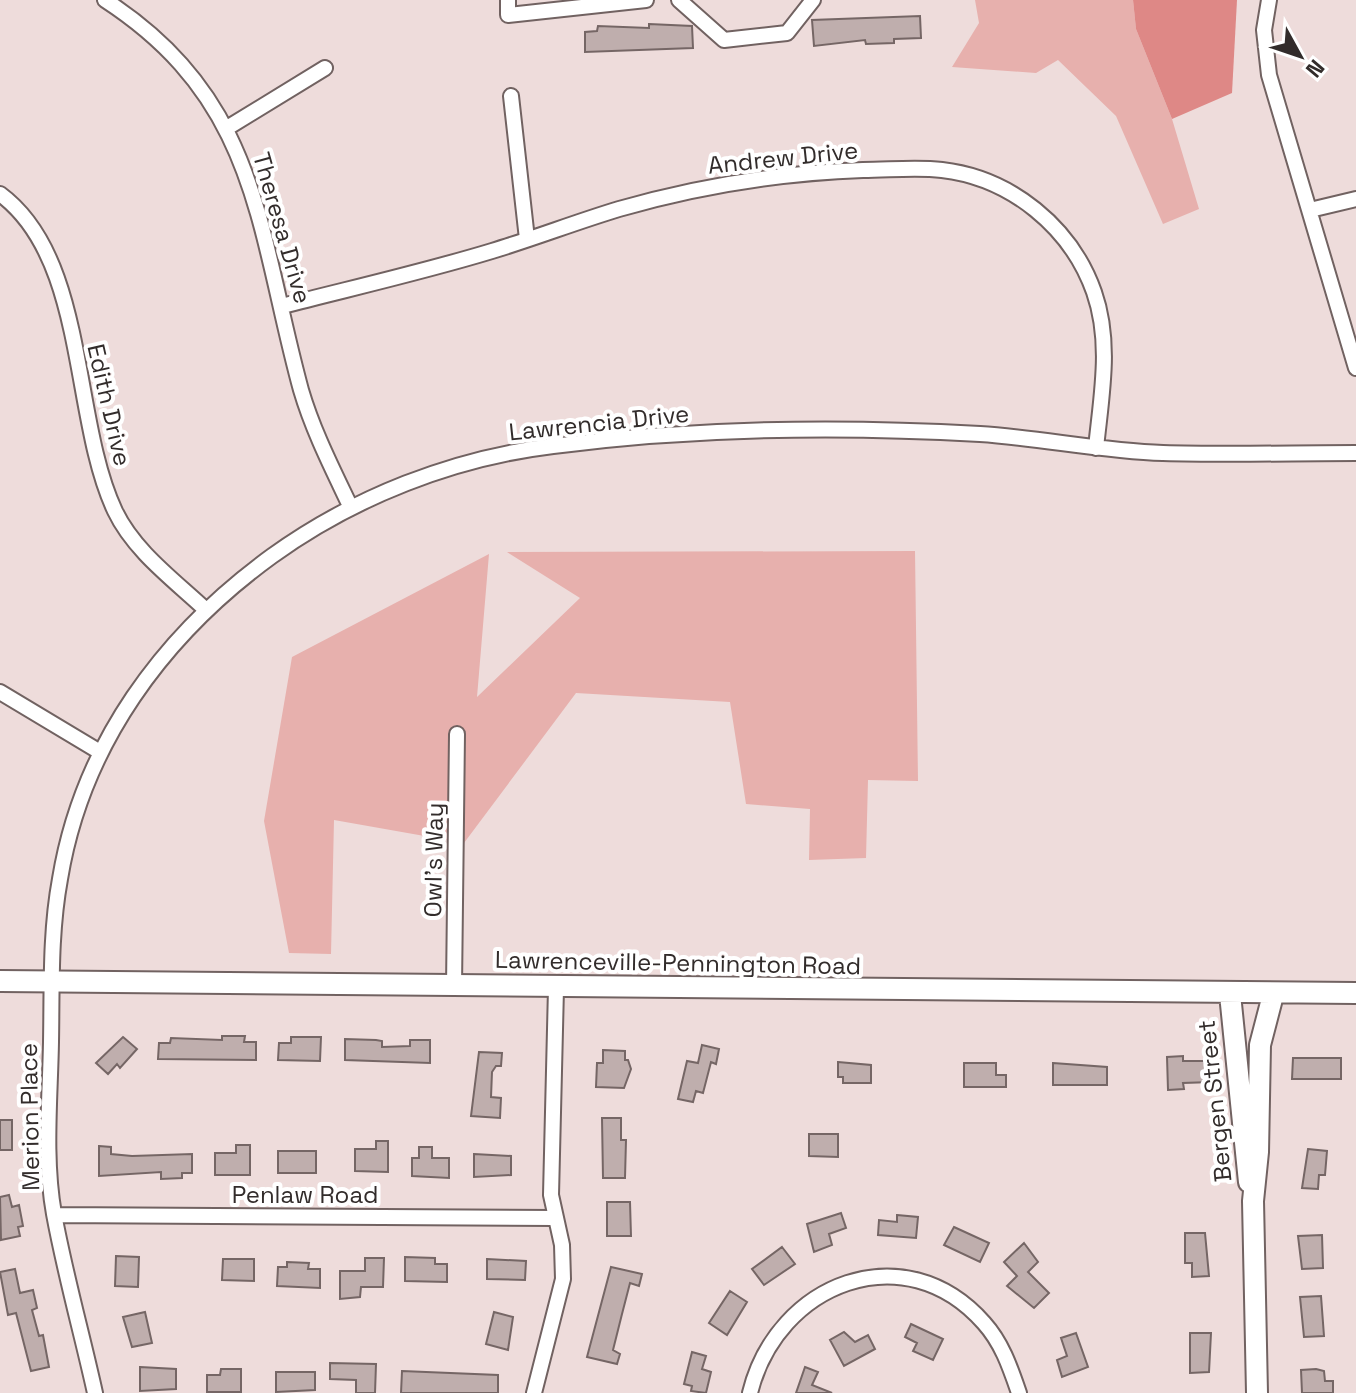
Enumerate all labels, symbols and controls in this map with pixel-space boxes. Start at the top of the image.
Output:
north arrow [1260,16,1340,96]
text: N [1300,54,1331,84]
street label: Andrew Drive [706,134,860,181]
street label: Theresa Drive [246,149,319,307]
street label: Edith Drive [80,341,139,469]
street label: Lawrencia Drive [507,398,691,447]
street label: Owl's Way [417,802,450,918]
street label: Lawrenceville-Pennington Road [495,944,861,981]
street label: Bergen Street [1191,1019,1238,1183]
street label: Merion Place [13,1043,46,1191]
street label: Penlaw Road [232,1179,378,1210]

